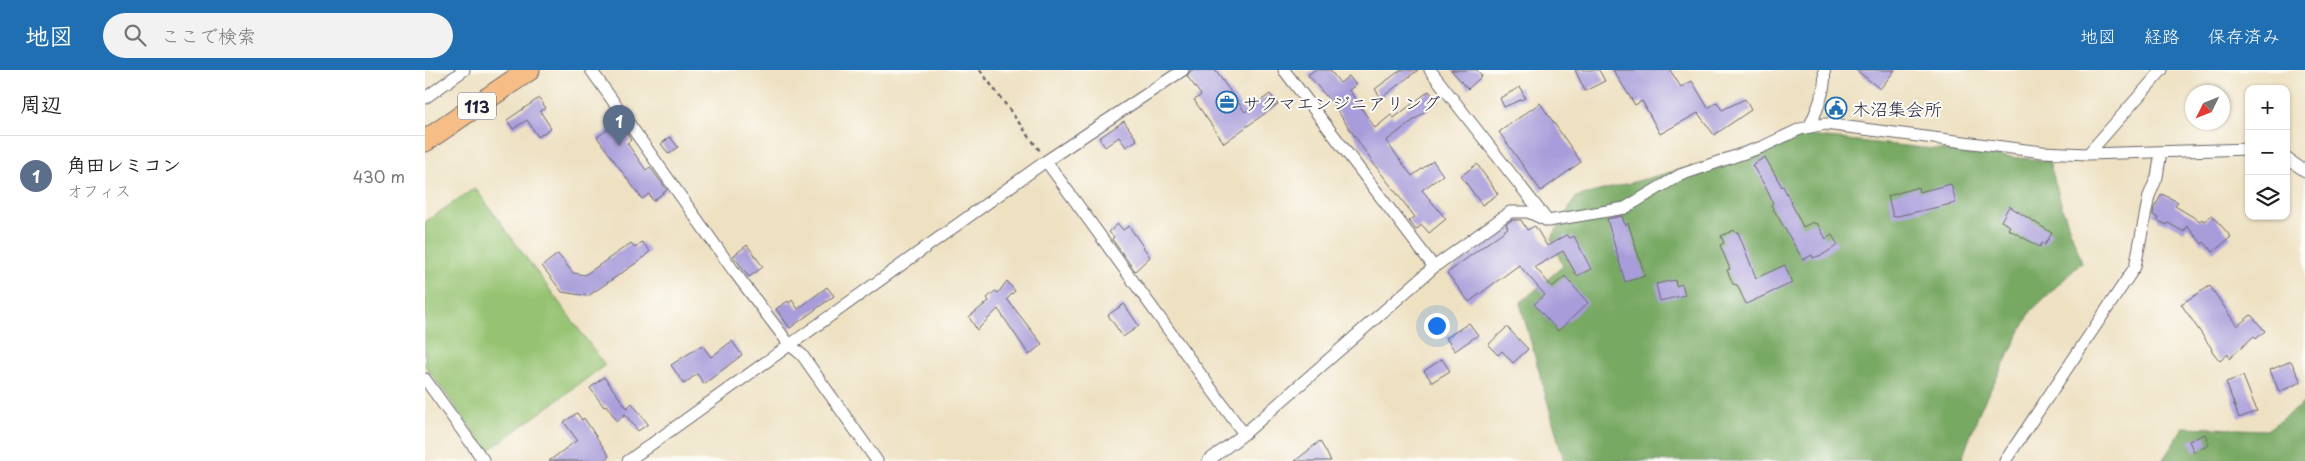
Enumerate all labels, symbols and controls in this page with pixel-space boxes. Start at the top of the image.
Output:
search box [103,13,453,58]
text: 地図 [25,17,73,53]
icon: search [121,21,149,49]
text: ここで検索 [161,21,256,49]
text: 地図 [2080,22,2116,49]
text: 経路 [2144,22,2180,49]
text: 保存済み [2208,22,2280,49]
north arrow [2185,85,2230,130]
map controls [2245,85,2290,220]
button: + [2245,85,2290,130]
text: 周辺 [20,87,62,119]
place label: サクマエンジニアリング [1243,89,1440,116]
office icon: サクマエンジニアリング [1215,90,1239,114]
road number: 113 [458,92,496,120]
place label: 木沼集会所 [1852,95,1942,122]
public building icon: 木沼集会所 [1824,96,1848,120]
pin: 1 [603,105,635,146]
button: − [2245,130,2290,175]
text: 角田レミコン [67,150,181,178]
text: 1 [32,164,40,188]
text: 430 m [353,164,405,188]
button: layers [2245,175,2290,220]
text: オフィス [67,178,131,202]
your location [1424,313,1450,339]

